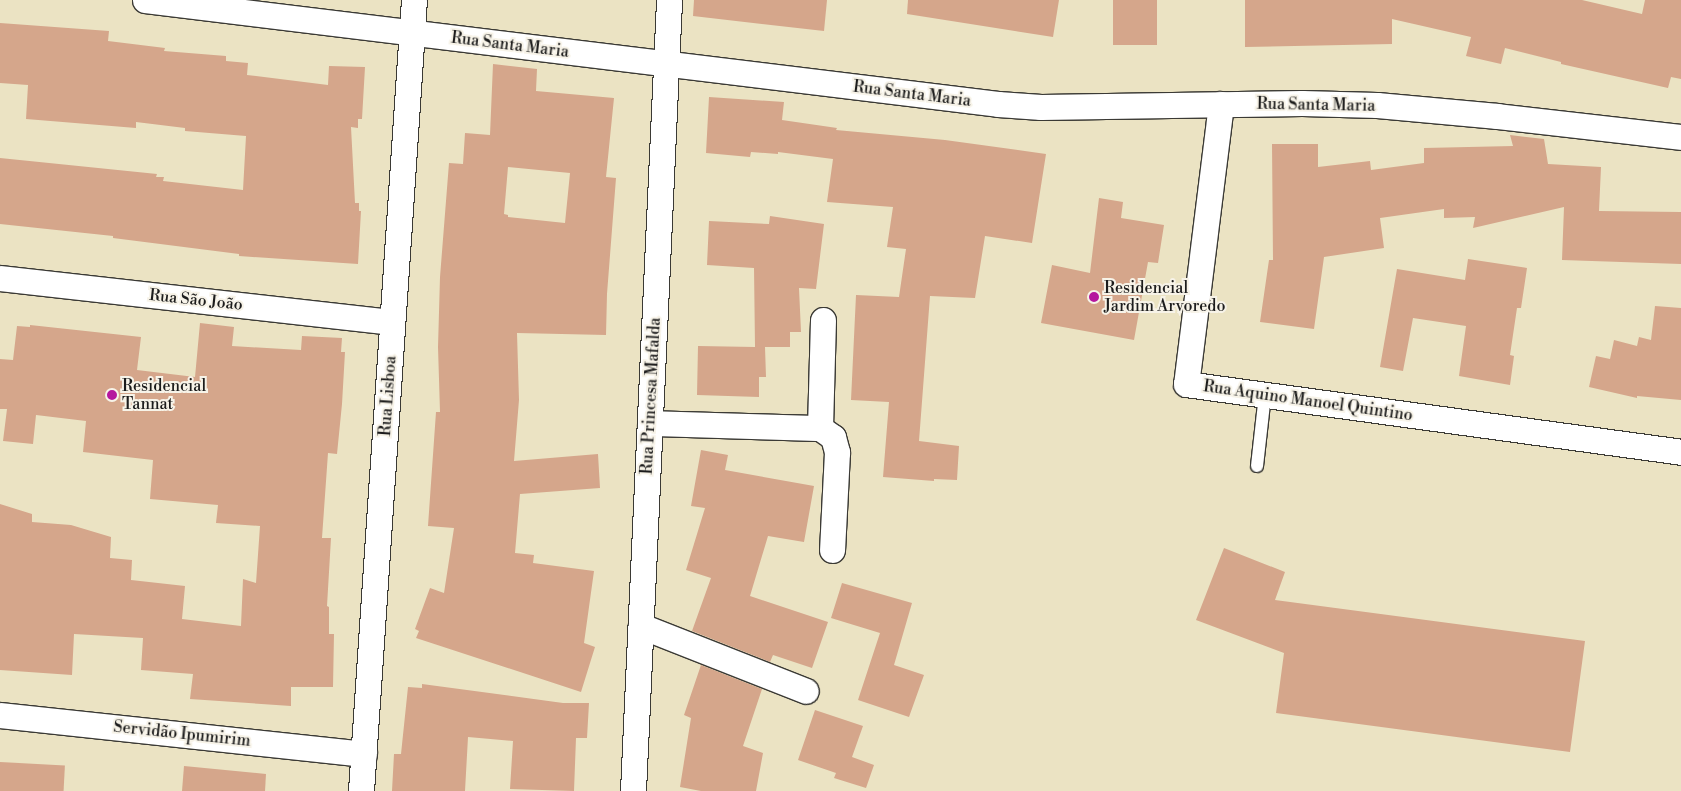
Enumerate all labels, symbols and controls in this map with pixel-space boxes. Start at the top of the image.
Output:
street label: Rua Santa Maria [450,28,570,62]
street label: Rua Santa Maria [852,77,972,111]
street label: Rua Santa Maria [1257,94,1375,116]
place label: Residencial Jardim Arvoredo [1104,278,1225,316]
street label: Rua São João [148,286,244,314]
marker: Residencial Jardim Arvoredo [1088,291,1100,303]
street label: Rua Princesa Mafalda [637,317,665,475]
street label: Rua Lisboa [376,355,400,437]
place label: Residencial Tannat [122,376,206,414]
street label: Rua Aquino Manoel Quintino [1202,377,1414,425]
marker: Residencial Tannat [106,389,118,401]
street label: Servidão Ipumirim [112,717,252,751]

